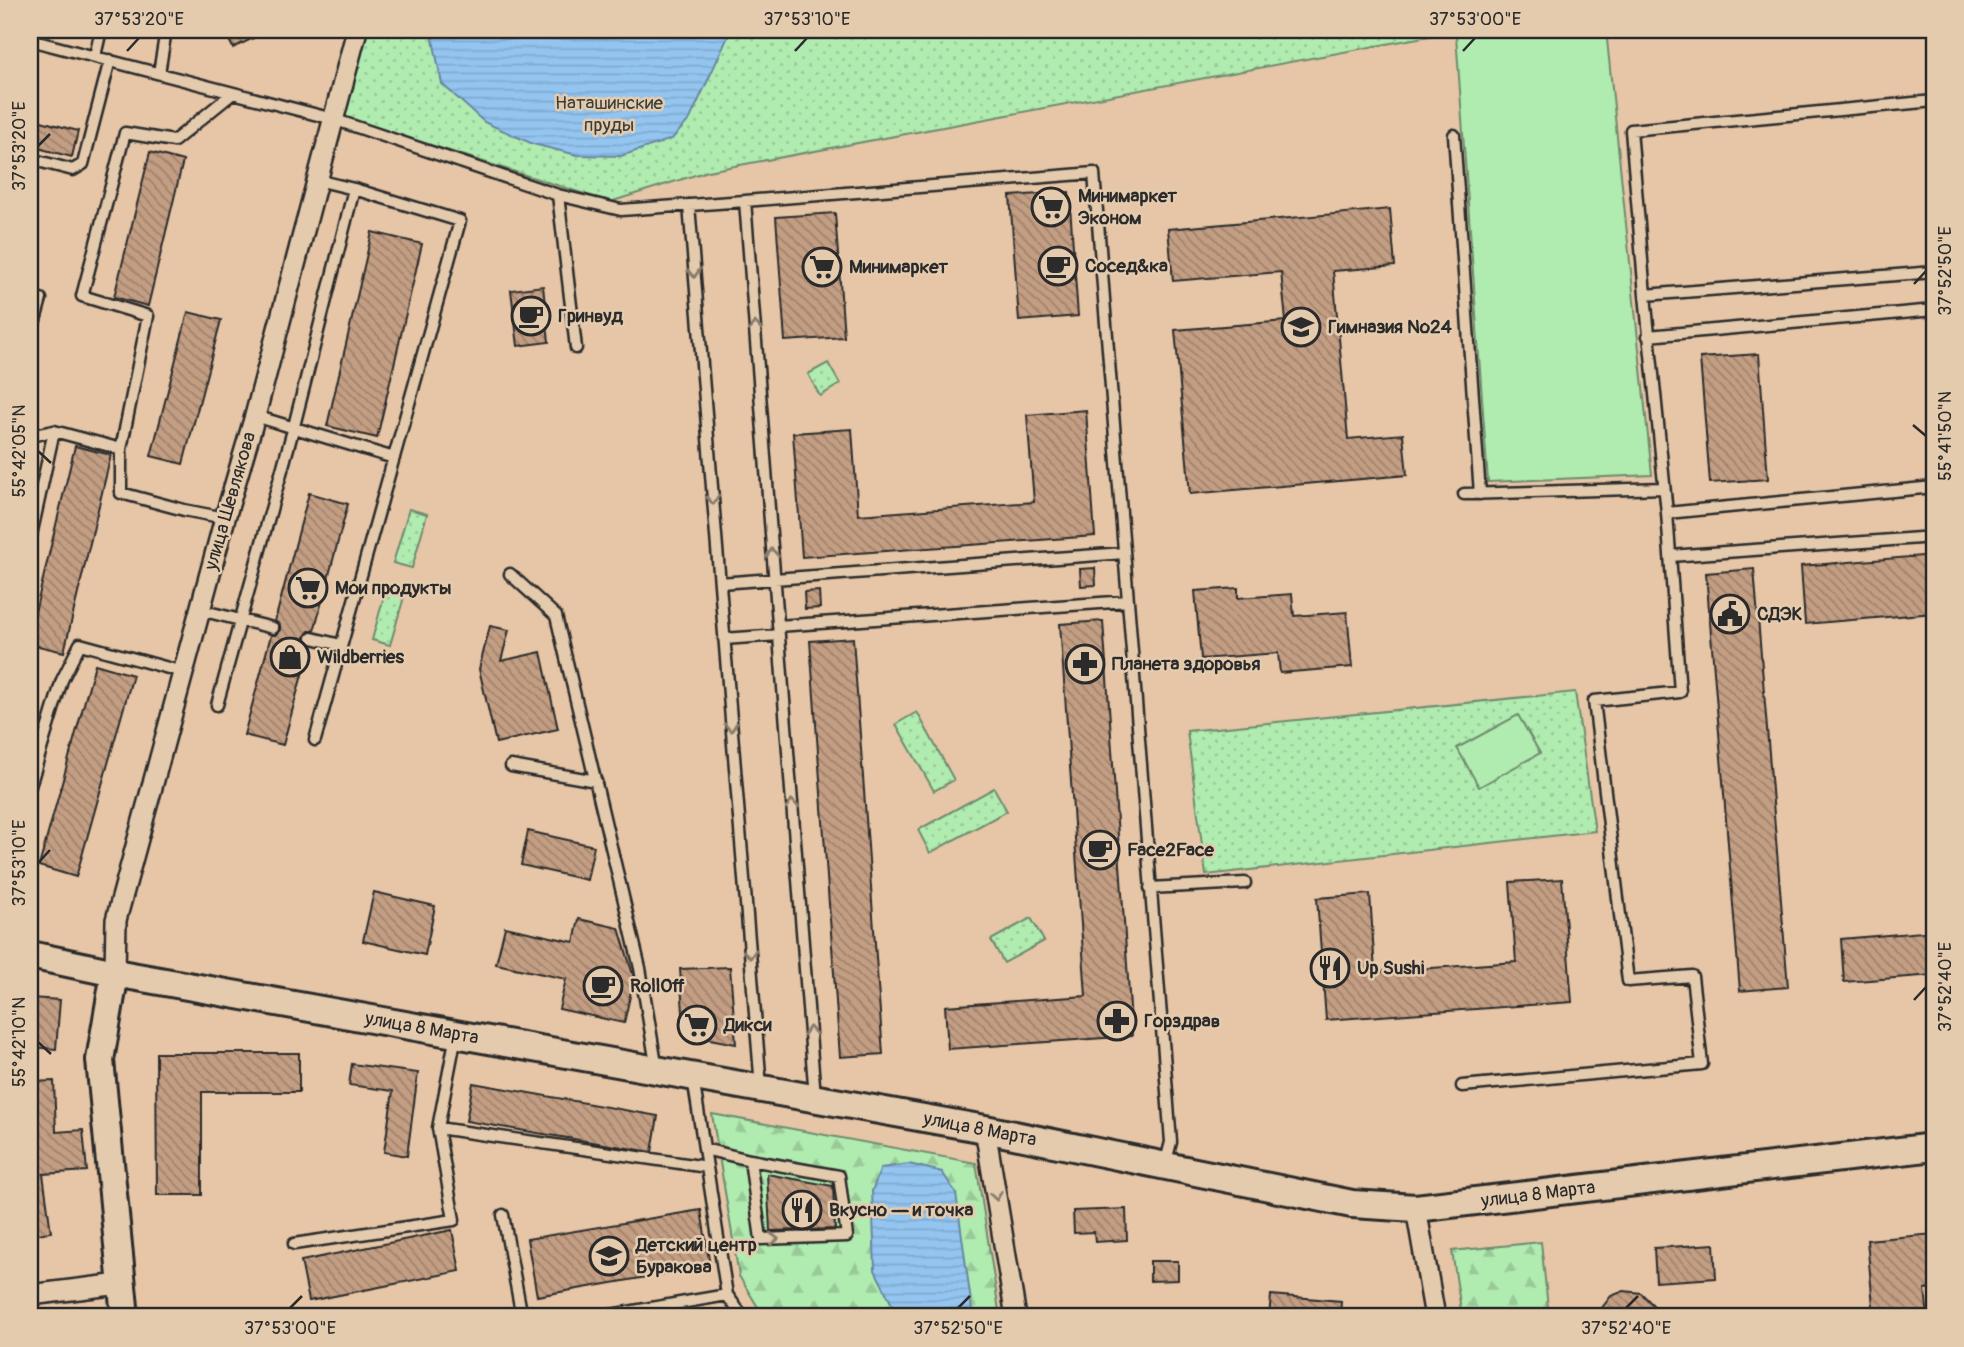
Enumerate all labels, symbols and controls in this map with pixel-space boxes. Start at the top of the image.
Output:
text: 37°53'20"E [94,8,184,31]
text: 37°53'10"E [764,8,850,31]
text: 37°53'00"E [1429,8,1521,31]
park label: Наташинские пруды [555,91,664,137]
text: 37°53'20"E [8,101,31,191]
place label: Минимаркет Эконом [1078,184,1178,230]
supermarket icon: Минимаркет Эконом [1030,186,1072,228]
text: 37°52'50"E [1934,226,1957,316]
cafe icon: Сосед&ка [1037,245,1079,287]
supermarket icon: Минимаркет [801,246,843,288]
place label: Сосед&ка [1085,254,1168,278]
place label: Минимаркет [849,255,949,279]
one-way arrow [687,268,702,279]
cafe icon: Гринвуд [510,295,552,337]
place label: Гринвуд [558,304,623,328]
school or university icon: Гимназия №24 [1280,306,1322,348]
place label: Гимназия №24 [1328,315,1452,339]
one-way arrow [748,320,763,331]
text: 55°41'50"N [1934,391,1957,481]
text: 55°42'05"N [8,405,31,498]
street label: улица Шевлякова [199,429,261,574]
one-way arrow [705,495,720,506]
one-way arrow [765,547,780,558]
supermarket icon: Мои продукты [287,567,329,609]
place label: Мои продукты [335,576,451,600]
public building icon: СДЭК [1709,593,1751,635]
place label: СДЭК [1757,602,1803,626]
shop icon: Wildberries [269,636,311,678]
pharmacy icon: Планета здоровья [1064,643,1106,685]
place label: Wildberries [317,645,404,669]
place label: Планета здоровья [1112,652,1261,676]
one-way arrow [723,722,738,733]
one-way arrow [785,798,800,809]
text: 37°53'10"E [8,820,31,906]
cafe icon: Face2Face [1079,829,1121,871]
place label: Face2Face [1127,838,1215,862]
text: 37°52'40"E [1934,942,1957,1032]
restaurant icon: Up Sushi [1309,947,1351,989]
one-way arrow [742,948,757,959]
place label: Up Sushi [1357,956,1425,980]
cafe icon: RollOff [582,965,624,1007]
place label: RollOff [630,974,685,998]
text: 55°42'10"N [8,997,31,1087]
pharmacy icon: Горздрав [1096,1000,1138,1042]
supermarket icon: Дикси [676,1004,718,1046]
street label: улица 8 Марта [362,1006,481,1050]
place label: Горздрав [1144,1009,1220,1033]
place label: Дикси [723,1013,772,1037]
one-way arrow [803,1025,818,1036]
street label: улица 8 Марта [920,1106,1039,1152]
street label: улица 8 Марта [1478,1175,1597,1213]
restaurant icon: Вкусно — и точка [781,1189,823,1231]
one-way arrow [988,1190,1003,1202]
place label: Вкусно — и точка [829,1198,973,1222]
one-way arrow [769,1231,780,1246]
place label: Детский центр Буракова [635,1233,757,1279]
school or university icon: Детский центр Буракова [588,1235,630,1277]
text: 37°53'00"E [244,1317,336,1340]
text: 37°52'50"E [913,1317,1003,1340]
text: 37°52'40"E [1581,1317,1671,1340]

